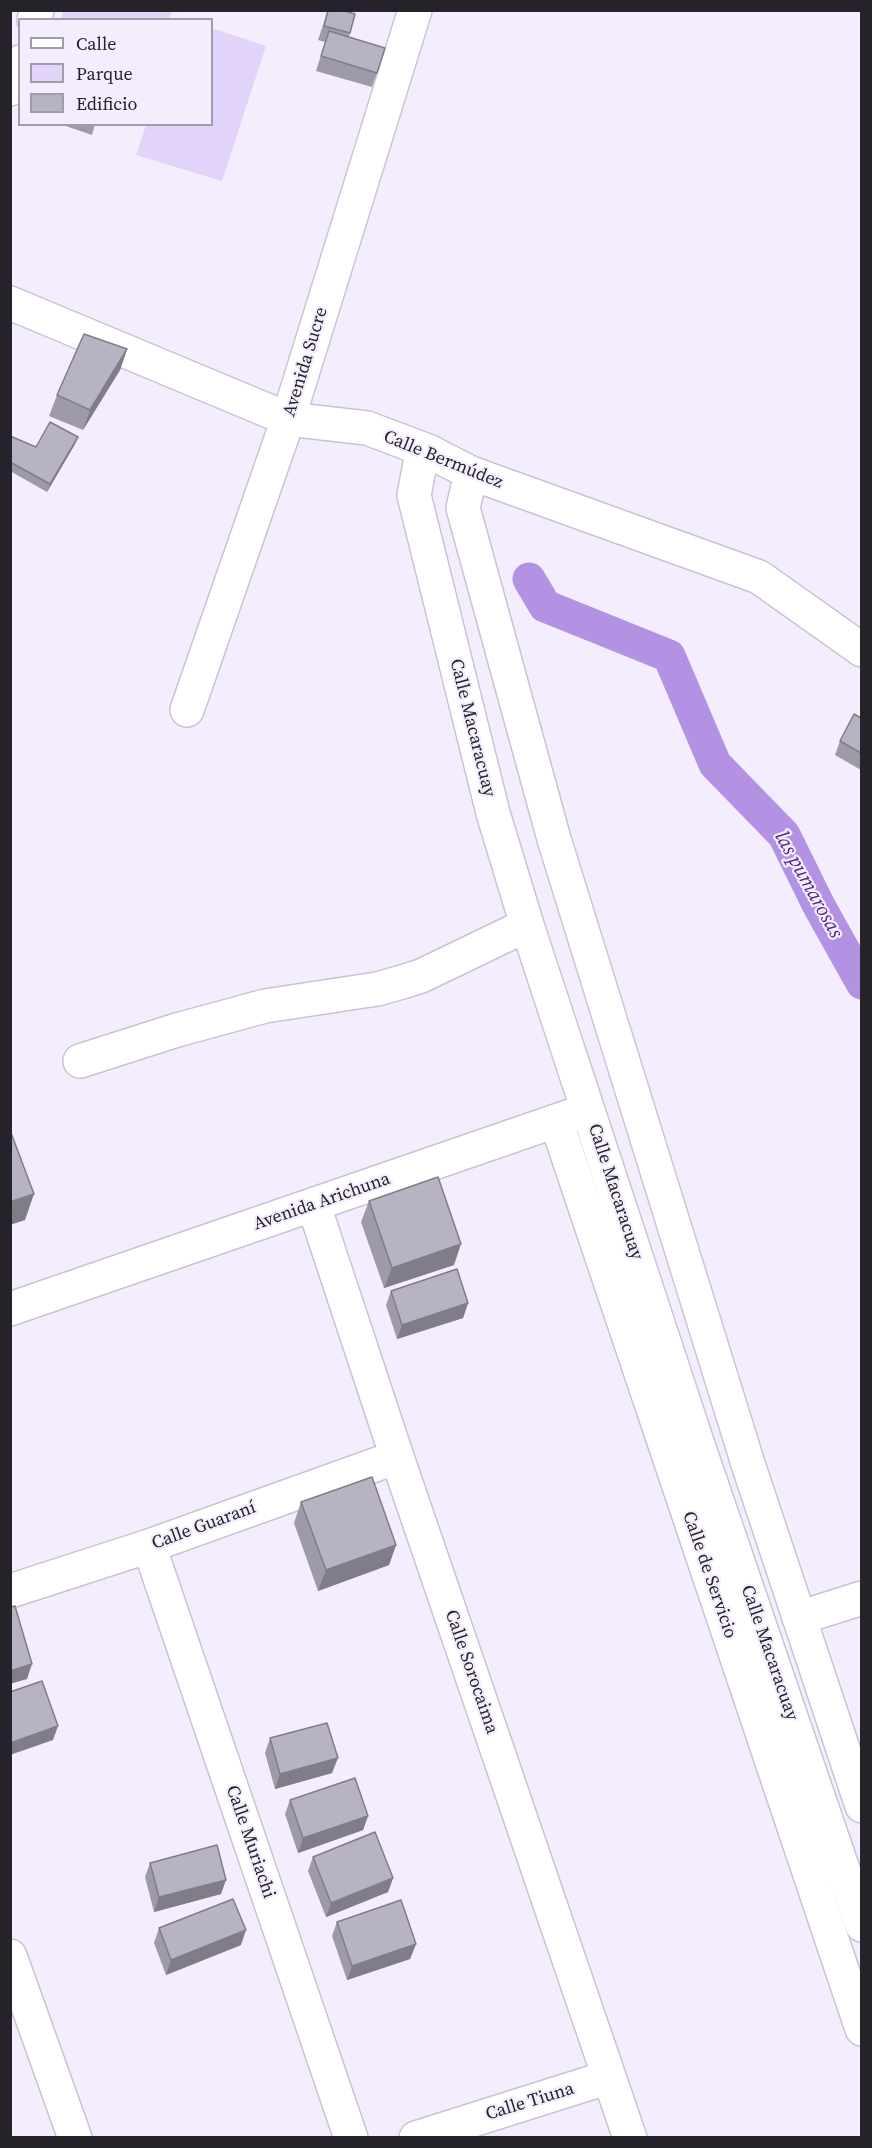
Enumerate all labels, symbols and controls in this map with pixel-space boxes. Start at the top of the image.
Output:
legend [18,18,213,126]
text: Calle [76,31,116,56]
text: Parque [76,61,133,86]
text: Edificio [76,91,137,116]
street label: Avenida Sucre [279,305,333,419]
street label: Calle Bermúdez [380,426,506,494]
street label: Calle Macaracuay [444,657,500,799]
water label: las pumarosas [769,827,847,943]
street label: Calle Macaracuay [583,1121,647,1263]
street label: Avenida Arichuna [251,1168,393,1236]
street label: Calle Guaraní [149,1497,259,1555]
street label: Calle de Servicio [677,1509,741,1641]
street label: Calle Macaracuay [736,1583,802,1723]
street label: Calle Sorocaima [440,1607,502,1737]
street label: Calle Muriachi [221,1783,279,1901]
street label: Calle Tiuna [483,2078,577,2126]

